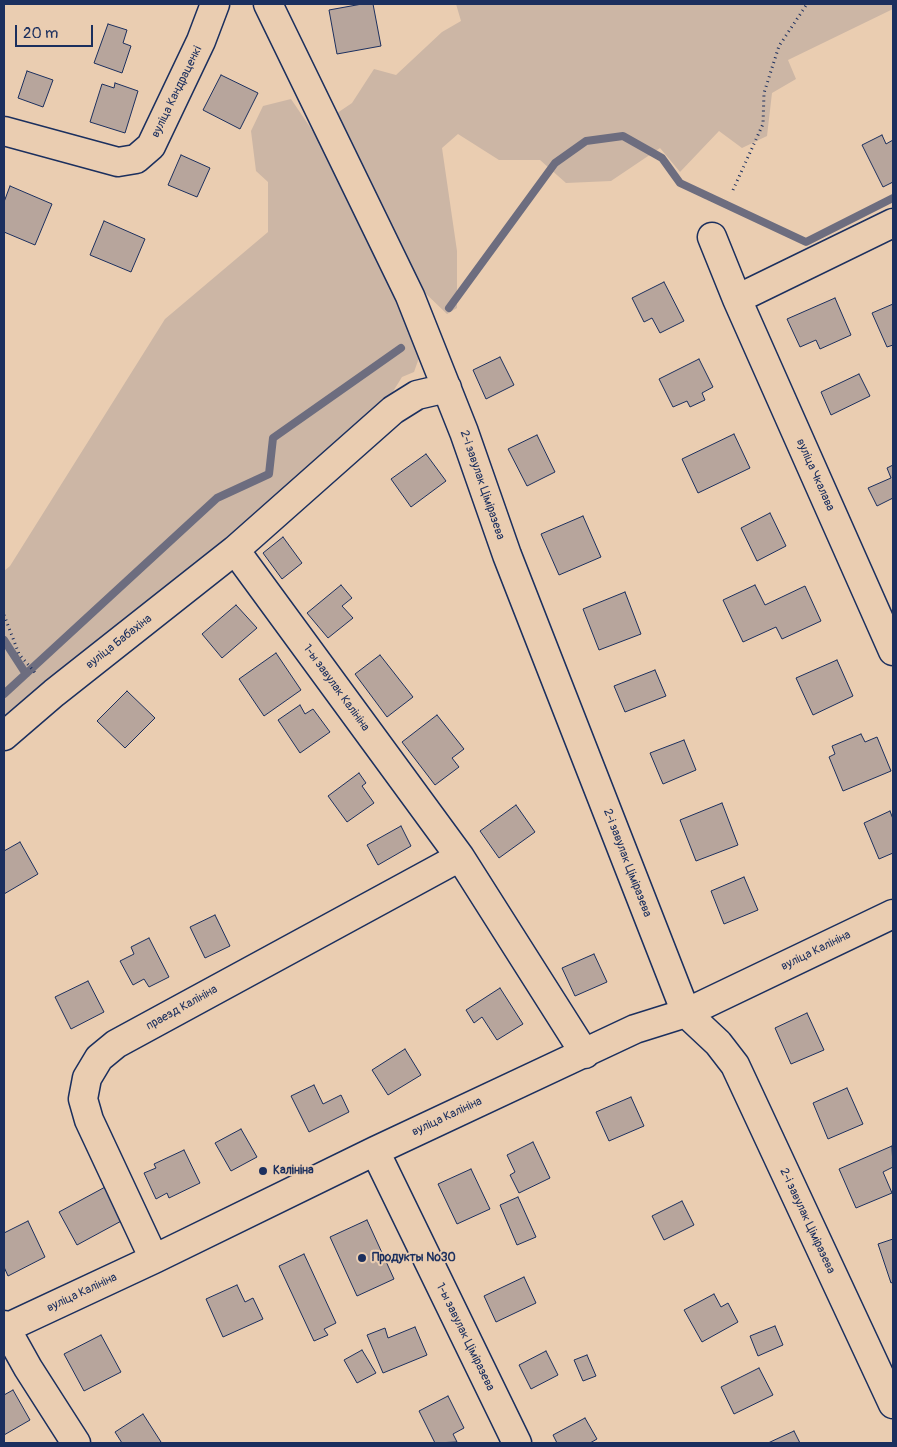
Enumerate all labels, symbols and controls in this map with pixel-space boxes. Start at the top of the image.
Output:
scale bar [18,15,95,47]
text: 20 m [23,24,58,43]
street label: вуліца Кандраценкі [149,44,205,140]
street label: 2-і завулак Ціміразева [457,428,507,542]
street label: вуліца Чкалава [793,437,837,513]
street label: вуліца Бабахіна [83,612,155,672]
street label: 1-ы завулак Калініна [300,642,372,734]
street label: 2-і завулак Ціміразева [600,807,654,919]
street label: вуліца Калініна [779,928,853,974]
street label: праезд Калініна [144,982,220,1034]
street label: вуліца Калініна [410,1094,484,1140]
place label: Калініна [273,1164,314,1178]
marker: Калініна [257,1165,269,1177]
street label: 2-і завулак Ціміразева [776,1166,838,1276]
place label: Продукты №30 [372,1251,456,1265]
marker: Продукты №30 [356,1252,368,1264]
street label: вуліца Калініна [45,1270,119,1316]
street label: 1-ы завулак Ціміразева [433,1281,497,1393]

